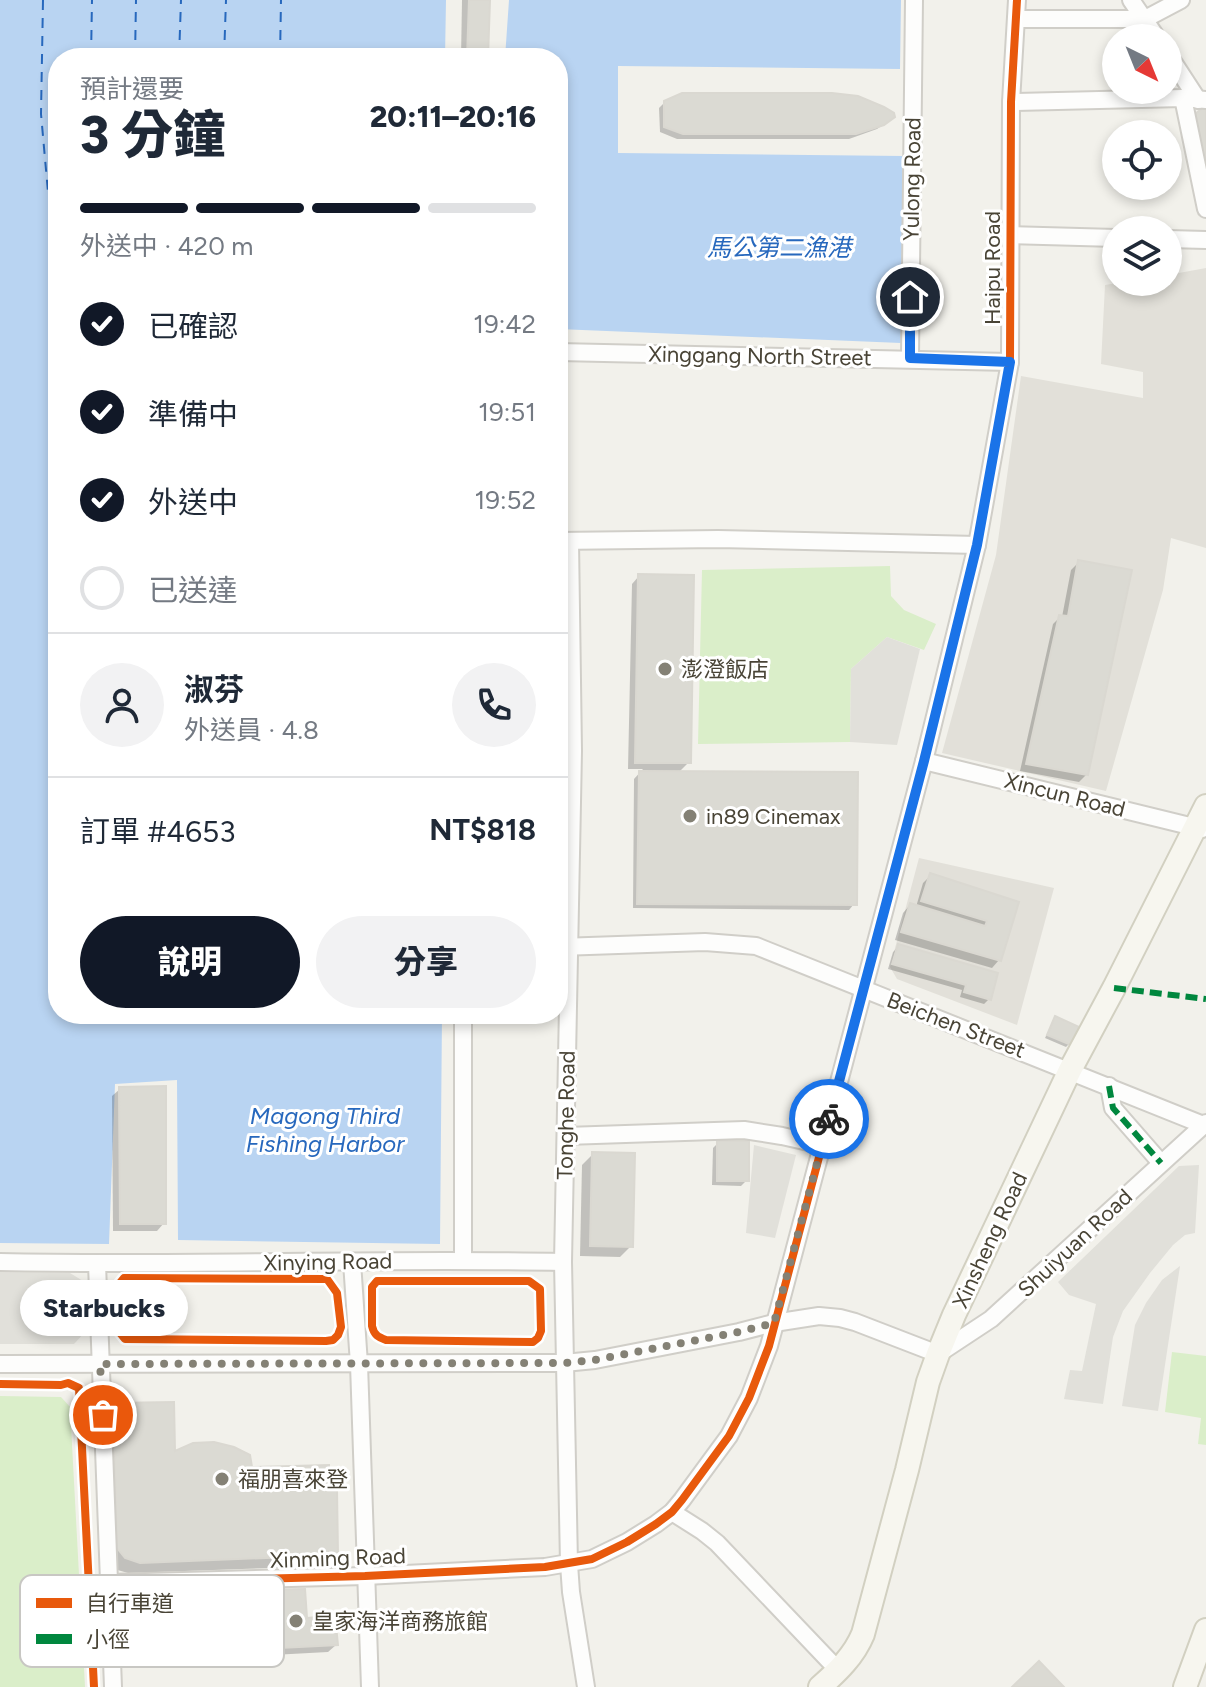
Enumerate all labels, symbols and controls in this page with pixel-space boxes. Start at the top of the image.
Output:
north arrow [1102,24,1182,104]
map controls [1102,24,1182,296]
text: 預計還要 [80,73,184,105]
text: 20:11–20:16 [370,98,536,135]
text: 3 分鐘 [80,104,225,166]
street label: Yulong Road [897,117,927,241]
button: locate [1102,120,1182,200]
street label: Haipu Road [979,211,1006,325]
button: layers [1102,216,1182,296]
text: 外送中 · 420 m [80,230,253,262]
water label: 馬公第二漁港 [707,233,854,262]
pin [876,263,944,331]
icon: home [888,275,932,319]
icon: check [80,302,124,346]
text: 已確認 [148,308,238,345]
text: 19:42 [473,308,536,340]
street label: Xinggang North Street [648,341,872,371]
icon: check [80,390,124,434]
text: 準備中 [148,396,238,433]
text: 19:51 [478,396,536,428]
icon: check [80,478,124,522]
text: 外送中 [148,484,238,521]
text: 19:52 [474,484,536,516]
text: 已送達 [148,572,238,609]
place label: 澎澄飯店 [681,656,769,683]
marker: 澎澄飯店 [656,660,674,678]
button: person [80,663,164,747]
button: phone [452,663,536,747]
text: 淑芬 [184,671,244,708]
text: 外送員 · 4.8 [184,714,319,746]
street label: Xincun Road [1002,767,1128,823]
place label: in89 Cinemax [706,803,841,830]
marker: in89 Cinemax [681,807,699,825]
text: NT$818 [429,811,536,848]
text: 訂單 #4653 [80,813,235,850]
button: 說明 [80,916,300,1008]
button: 分享 [316,916,536,1008]
street label: Beichen Street [883,986,1029,1064]
street label: Tonghe Road [551,1050,581,1180]
courier [789,1079,869,1159]
icon: bike [807,1097,851,1141]
water label: Magong Third Fishing Harbor [246,1101,405,1158]
street label: Xinsheng Road [947,1168,1033,1312]
street label: Shuiyuan Road [1012,1183,1138,1303]
street label: Xinying Road [263,1247,393,1277]
callout: Starbucks [19,1279,187,1335]
text: Starbucks [43,1292,165,1324]
pin [69,1381,137,1449]
icon: bag [81,1393,125,1437]
place label: 福朋喜來登 [238,1466,348,1493]
marker: 福朋喜來登 [213,1470,231,1488]
street label: Xinming Road [270,1542,406,1574]
legend [20,1575,284,1667]
text: 自行車道 [86,1590,174,1617]
place label: 皇家海洋商務旅館 [312,1608,488,1635]
marker: 皇家海洋商務旅館 [287,1612,305,1630]
text: 小徑 [86,1626,130,1653]

